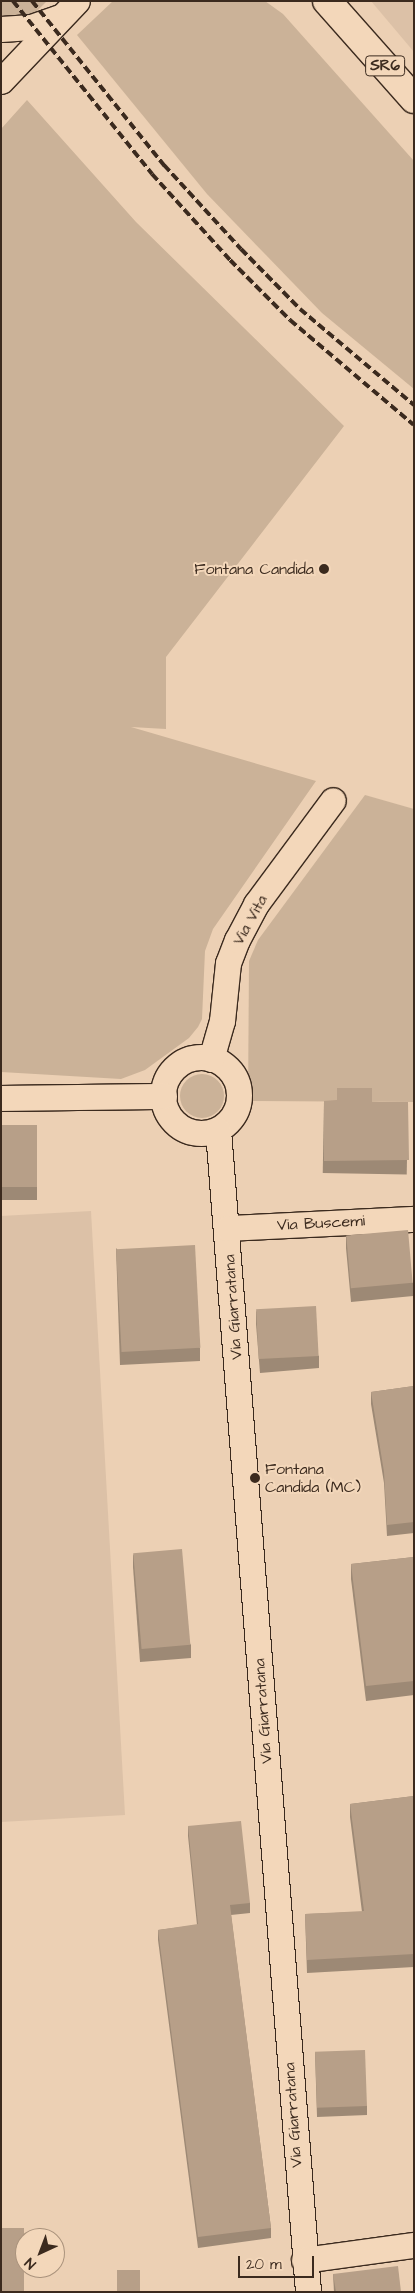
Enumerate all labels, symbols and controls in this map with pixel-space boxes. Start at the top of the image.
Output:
road number: SR6 [365,54,405,78]
place label: Fontana Candida [194,559,314,579]
marker: Fontana Candida [318,563,330,575]
street label: Via Vita [228,892,272,948]
street label: Via Buscemi [276,1211,366,1235]
street label: Via Giarratana [220,1254,246,1360]
place label: Fontana Candida (MC) [265,1459,361,1497]
marker: Fontana Candida (MC) [249,1472,261,1484]
street label: Via Giarratana [250,1658,276,1764]
street label: Via Giarratana [280,2062,306,2168]
north arrow [15,2228,65,2278]
scale bar [240,2246,316,2278]
text: N [20,2253,40,2274]
text: 20 m [246,2254,282,2275]

